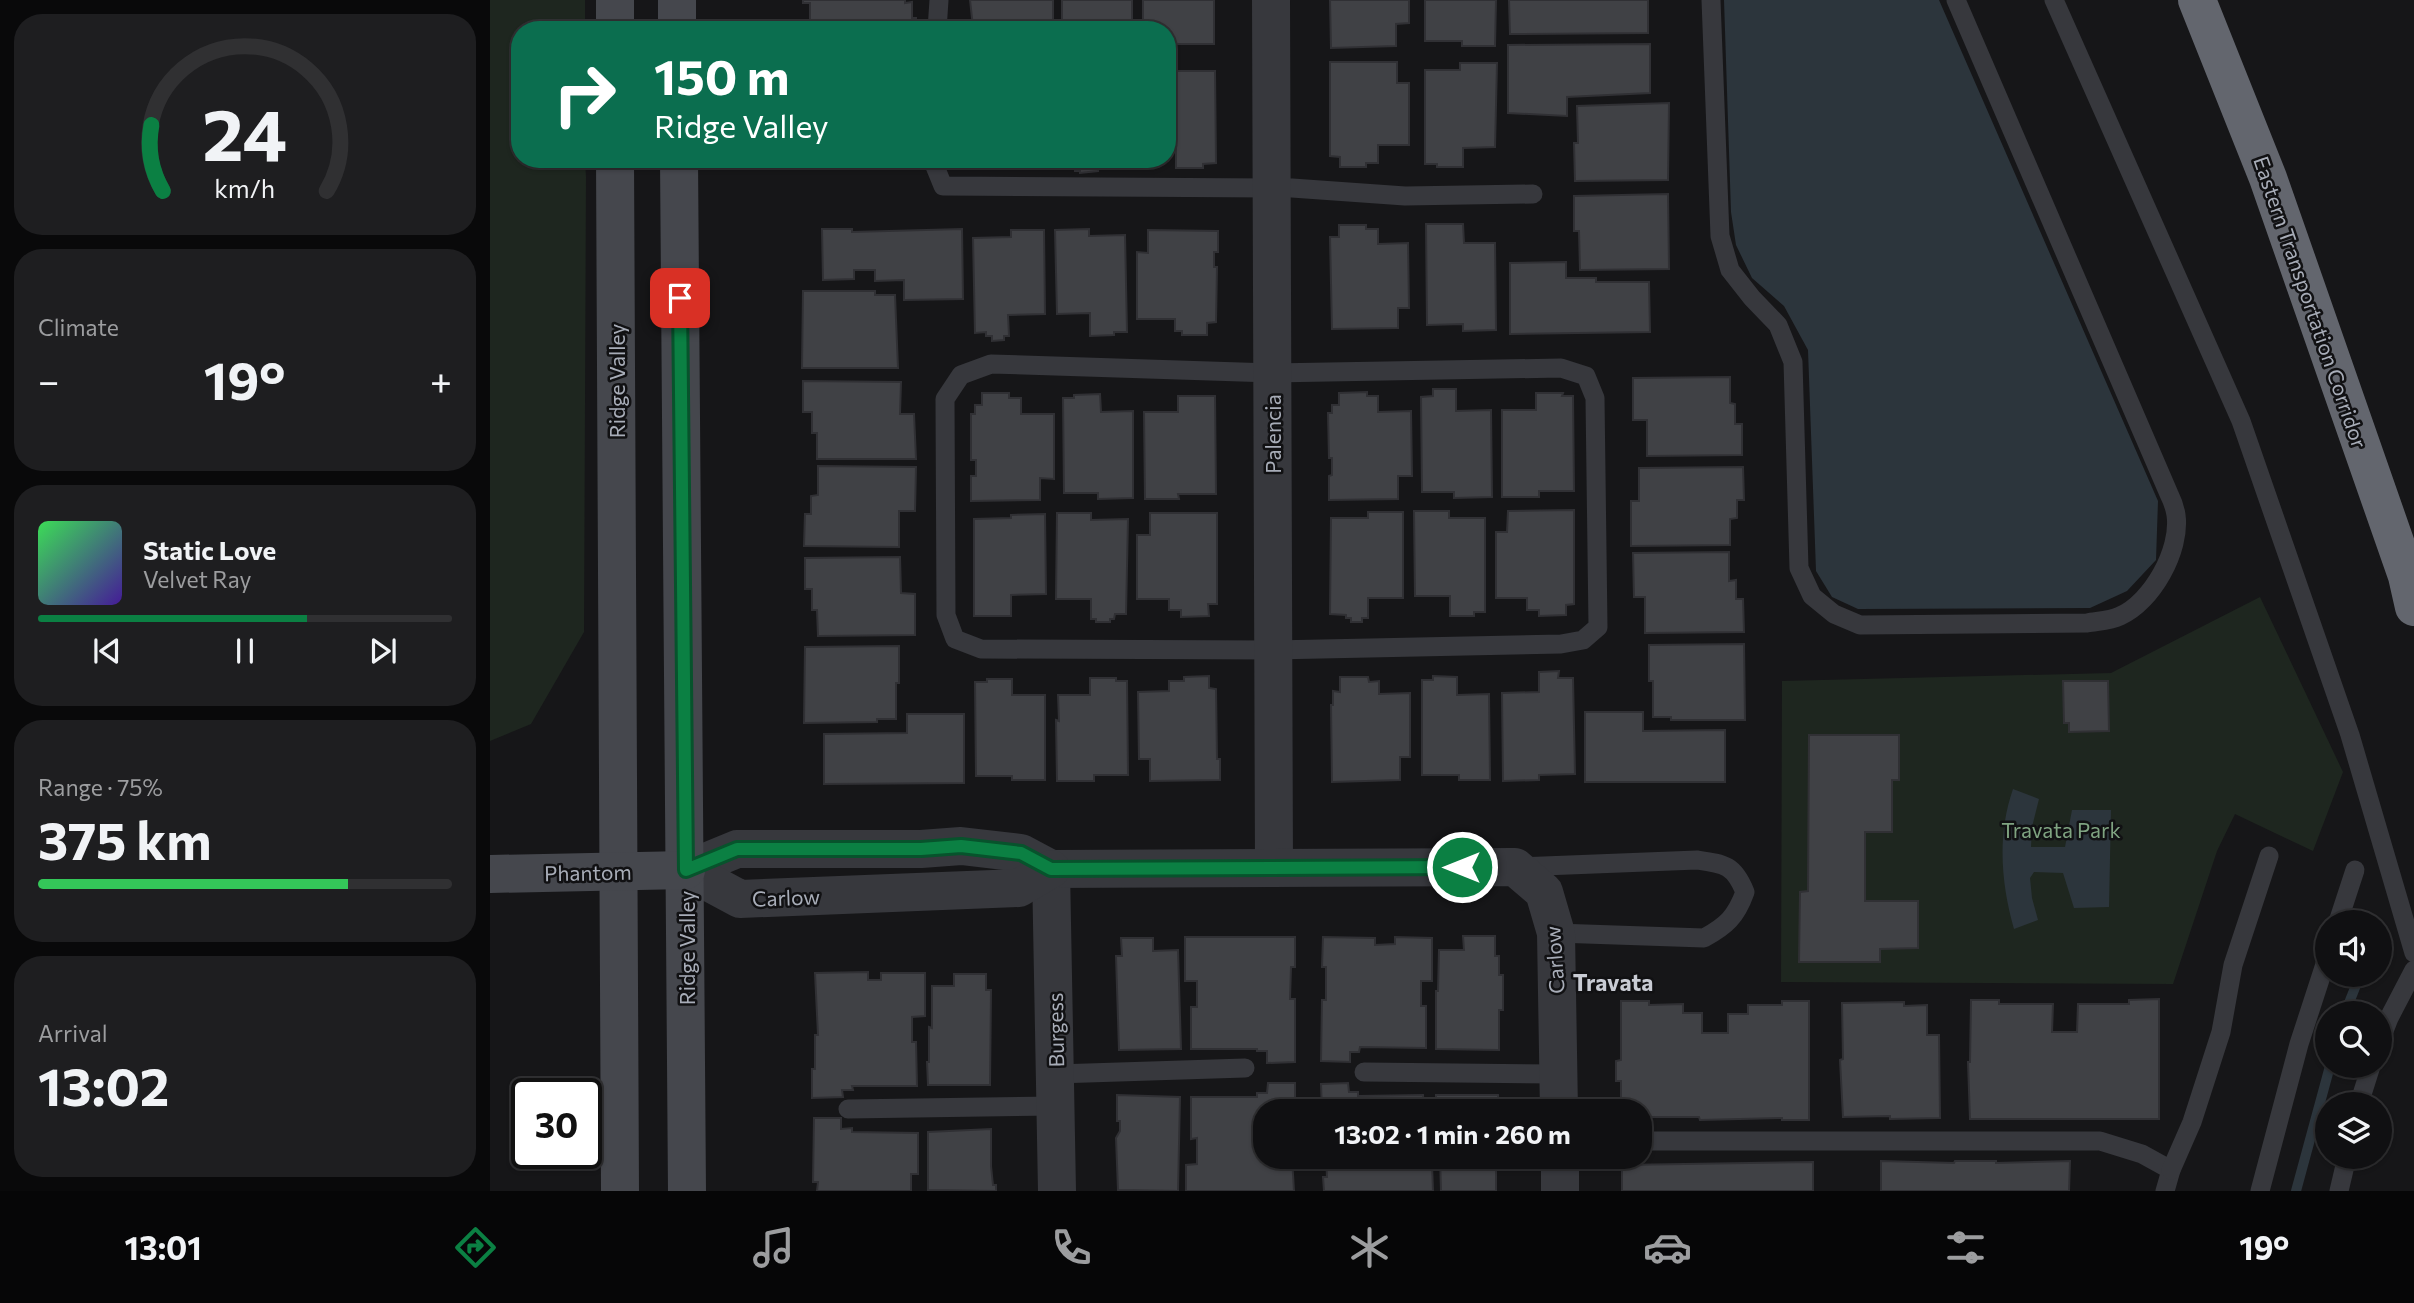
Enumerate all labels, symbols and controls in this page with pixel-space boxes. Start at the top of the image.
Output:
text: 150 m [654,45,789,105]
icon: right [539,49,630,140]
text: 24 [202,87,288,176]
text: Ridge Valley [654,105,828,145]
street label: Eastern Transportation Corridor [2249,153,2373,451]
text: km/h [215,173,275,203]
pin [650,268,710,328]
icon: arrive [661,279,699,317]
text: Climate [38,313,119,341]
street label: Ridge Valley [604,324,629,438]
text: 19° [204,347,285,411]
text: − [38,356,60,403]
text: + [430,356,452,403]
street label: Palencia [1260,394,1285,474]
text: Static Love [143,534,276,565]
text: Velvet Ray [143,565,251,593]
icon: previous [88,632,126,670]
icon: pause [226,632,264,670]
icon: next [364,632,402,670]
text: Range · 75% [38,773,163,801]
text: 375 km [38,807,212,871]
park label: Travata Park [2001,817,2121,842]
position arrow [1425,830,1499,904]
street label: Phantom [544,859,632,885]
street label: Carlow [752,883,821,911]
street label: Ridge Valley [674,891,699,1005]
map controls [2315,910,2392,1169]
button: sound [2315,910,2392,987]
street label: Carlow [1539,925,1569,995]
district label: Travata [1573,968,1653,996]
street label: Burgess [1042,992,1068,1068]
button: search [2315,1001,2392,1078]
text: Arrival [38,1019,108,1047]
text: 13:02 [38,1053,169,1117]
speed limit sign: 30 [511,1078,602,1169]
button: layers [2315,1092,2392,1169]
text: 13:02 · 1 min · 260 m [1334,1118,1571,1149]
icon: directions [451,1223,500,1272]
icon: music [749,1223,798,1272]
icon: phone [1047,1223,1096,1272]
icon: climate [1345,1223,1394,1272]
icon: car [1643,1223,1692,1272]
icon: filters [1941,1223,1990,1272]
text: 13:01 [125,1227,202,1267]
text: 19° [2239,1227,2289,1267]

